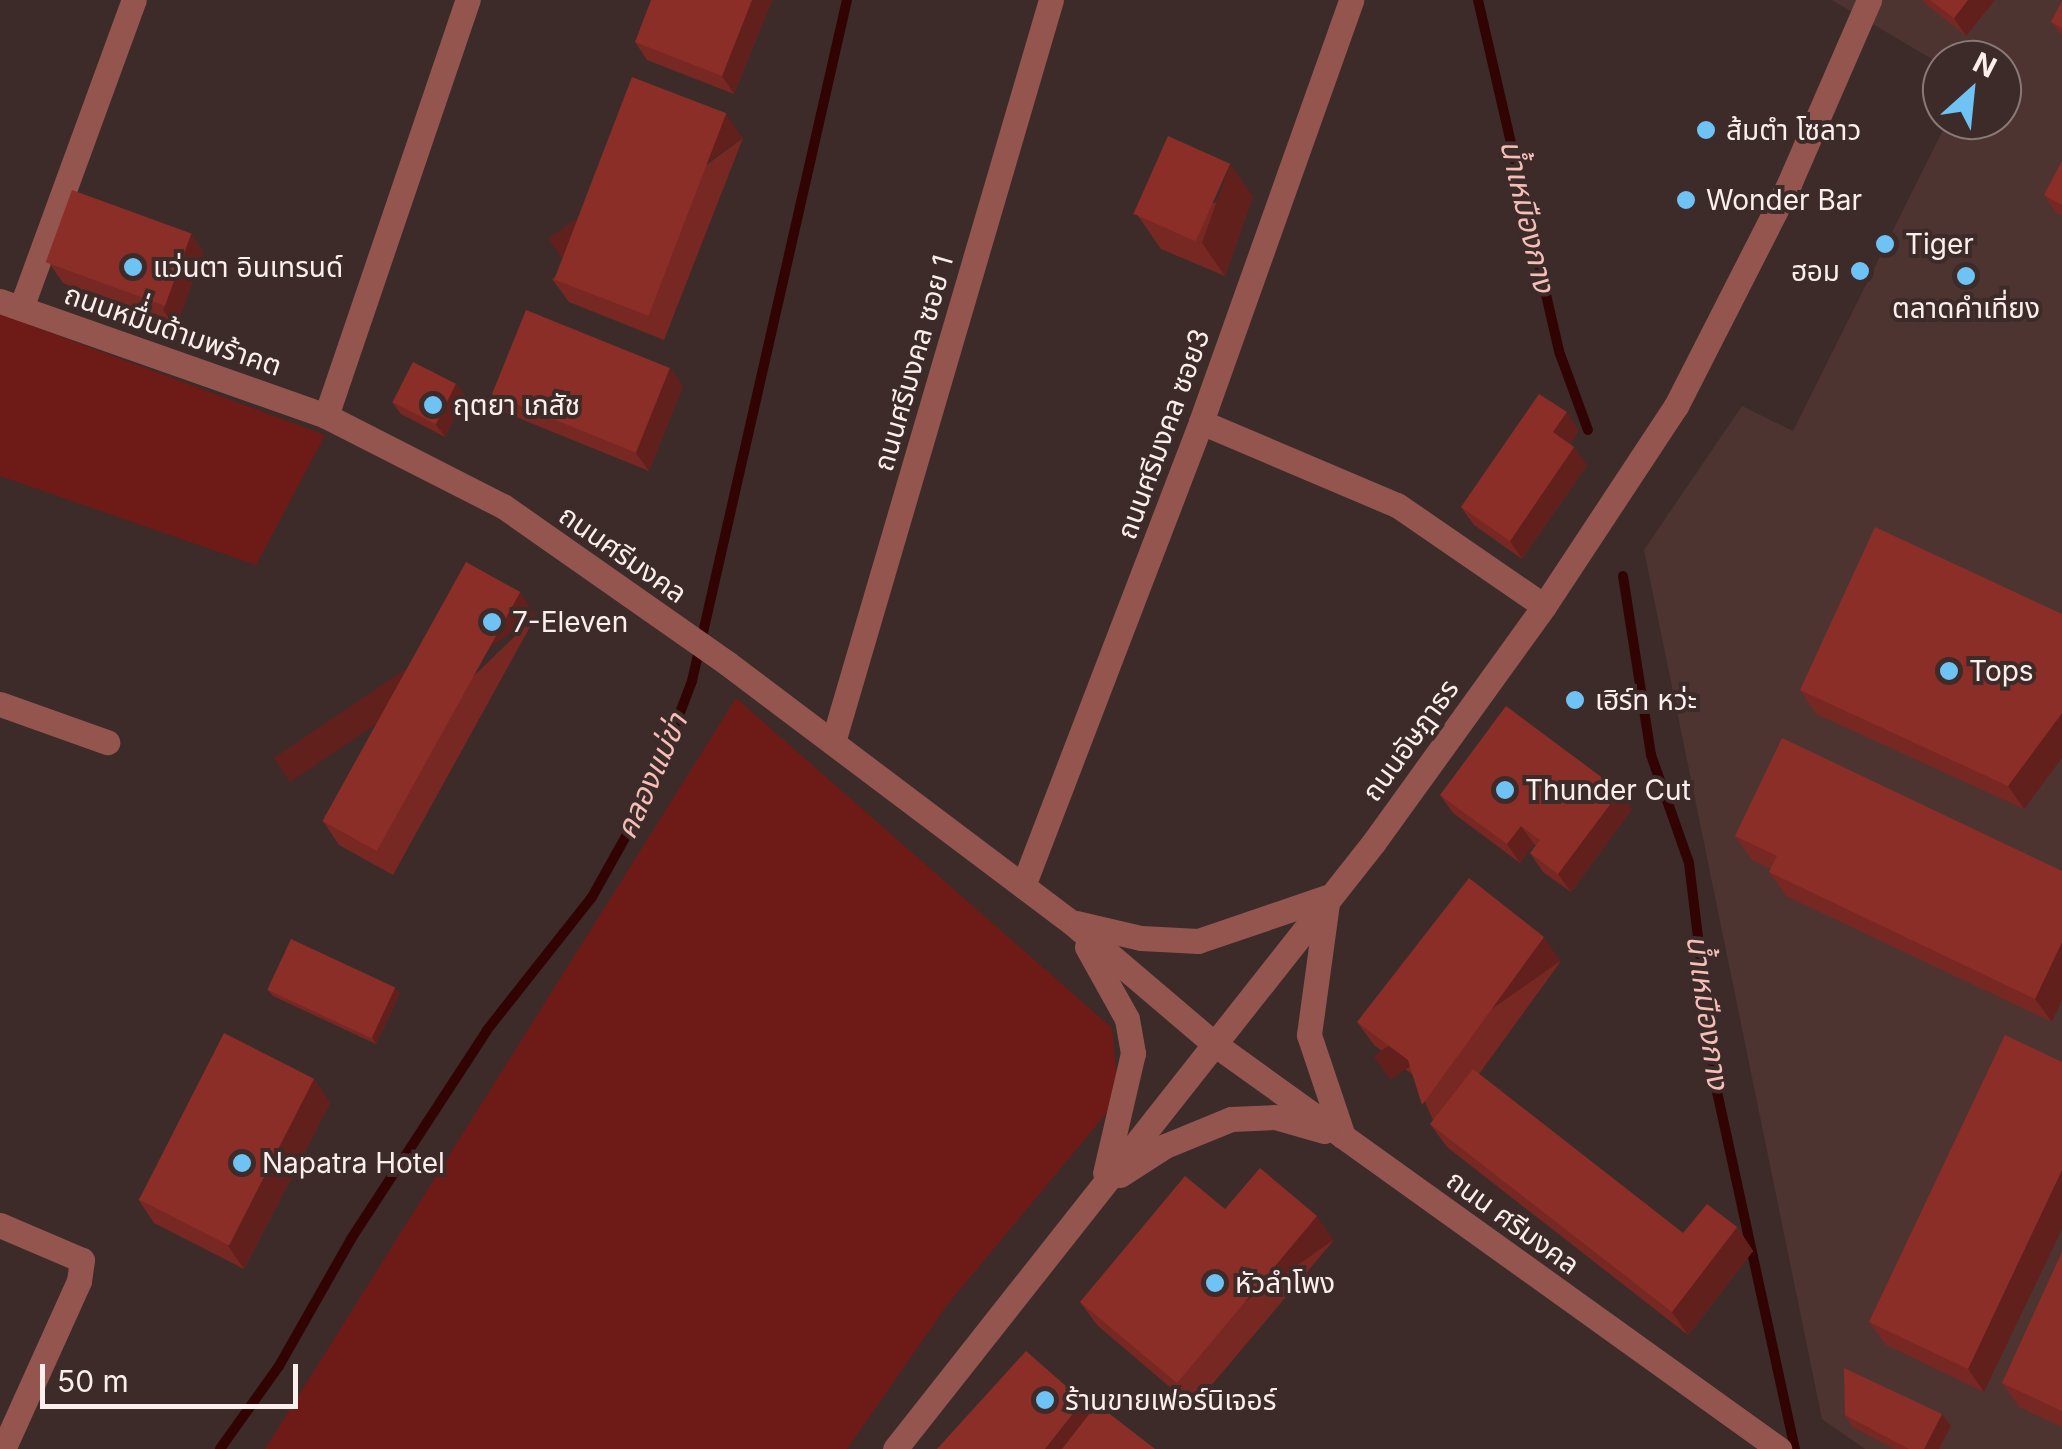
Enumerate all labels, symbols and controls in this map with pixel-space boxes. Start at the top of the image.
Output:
north arrow [1922,40,2022,140]
text: N [1967,45,2002,85]
place label: ส้มตำ โซลาว [1726,113,1861,147]
marker: ส้มตำ โซลาว [1695,119,1717,141]
water label: น้ำเหมืองกาง [1493,136,1563,296]
place label: Wonder Bar [1706,183,1862,217]
marker: Wonder Bar [1675,189,1697,211]
place label: Tiger [1905,227,1974,261]
marker: Tiger [1874,233,1896,255]
place label: แว่นตา อินเทรนด์ [153,250,343,284]
street label: ถนนศรีมงคล ซอย 1 [866,251,960,475]
place label: ฮอม [1791,254,1840,288]
marker: แว่นตา อินเทรนด์ [122,256,144,278]
marker: ฮอม [1849,260,1871,282]
marker: ตลาดคำเที่ยง [1955,265,1977,287]
street label: ถนนหมื่่นด้ามพร้าคต [60,277,286,383]
place label: ตลาดคำเที่ยง [1892,291,2040,325]
street label: ถนนศรีมงคล ซอย3 [1109,324,1217,544]
place label: ฤตยา เภสัช [453,388,580,422]
marker: ฤตยา เภสัช [422,394,444,416]
street label: ถนนศรีมงคล [553,498,693,610]
place label: 7-Eleven [512,605,628,639]
marker: 7-Eleven [481,611,503,633]
place label: Tops [1969,654,2034,688]
marker: Tops [1938,660,1960,682]
street label: ถนนอัษฎาธร [1355,673,1465,807]
place label: เฮิร์ท หว่ะ [1595,683,1697,717]
marker: เฮิร์ท หว่ะ [1564,689,1586,711]
water label: คลองแม่ข่า [608,708,694,844]
place label: Thunder Cut [1525,773,1691,807]
marker: Thunder Cut [1494,779,1516,801]
water label: น้ำเหมืองกาง [1679,933,1737,1091]
place label: Napatra Hotel [262,1146,445,1180]
marker: Napatra Hotel [231,1152,253,1174]
street label: ถนน ศรีมงคล [1440,1163,1586,1281]
place label: หัวลำโพง [1235,1266,1335,1300]
marker: หัวลำโพง [1204,1272,1226,1294]
scale bar [45,1344,302,1406]
text: 50 m [57,1363,129,1399]
place label: ร้านขายเฟอร์นิเจอร์ [1065,1383,1276,1417]
marker: ร้านขายเฟอร์นิเจอร์ [1034,1389,1056,1411]

